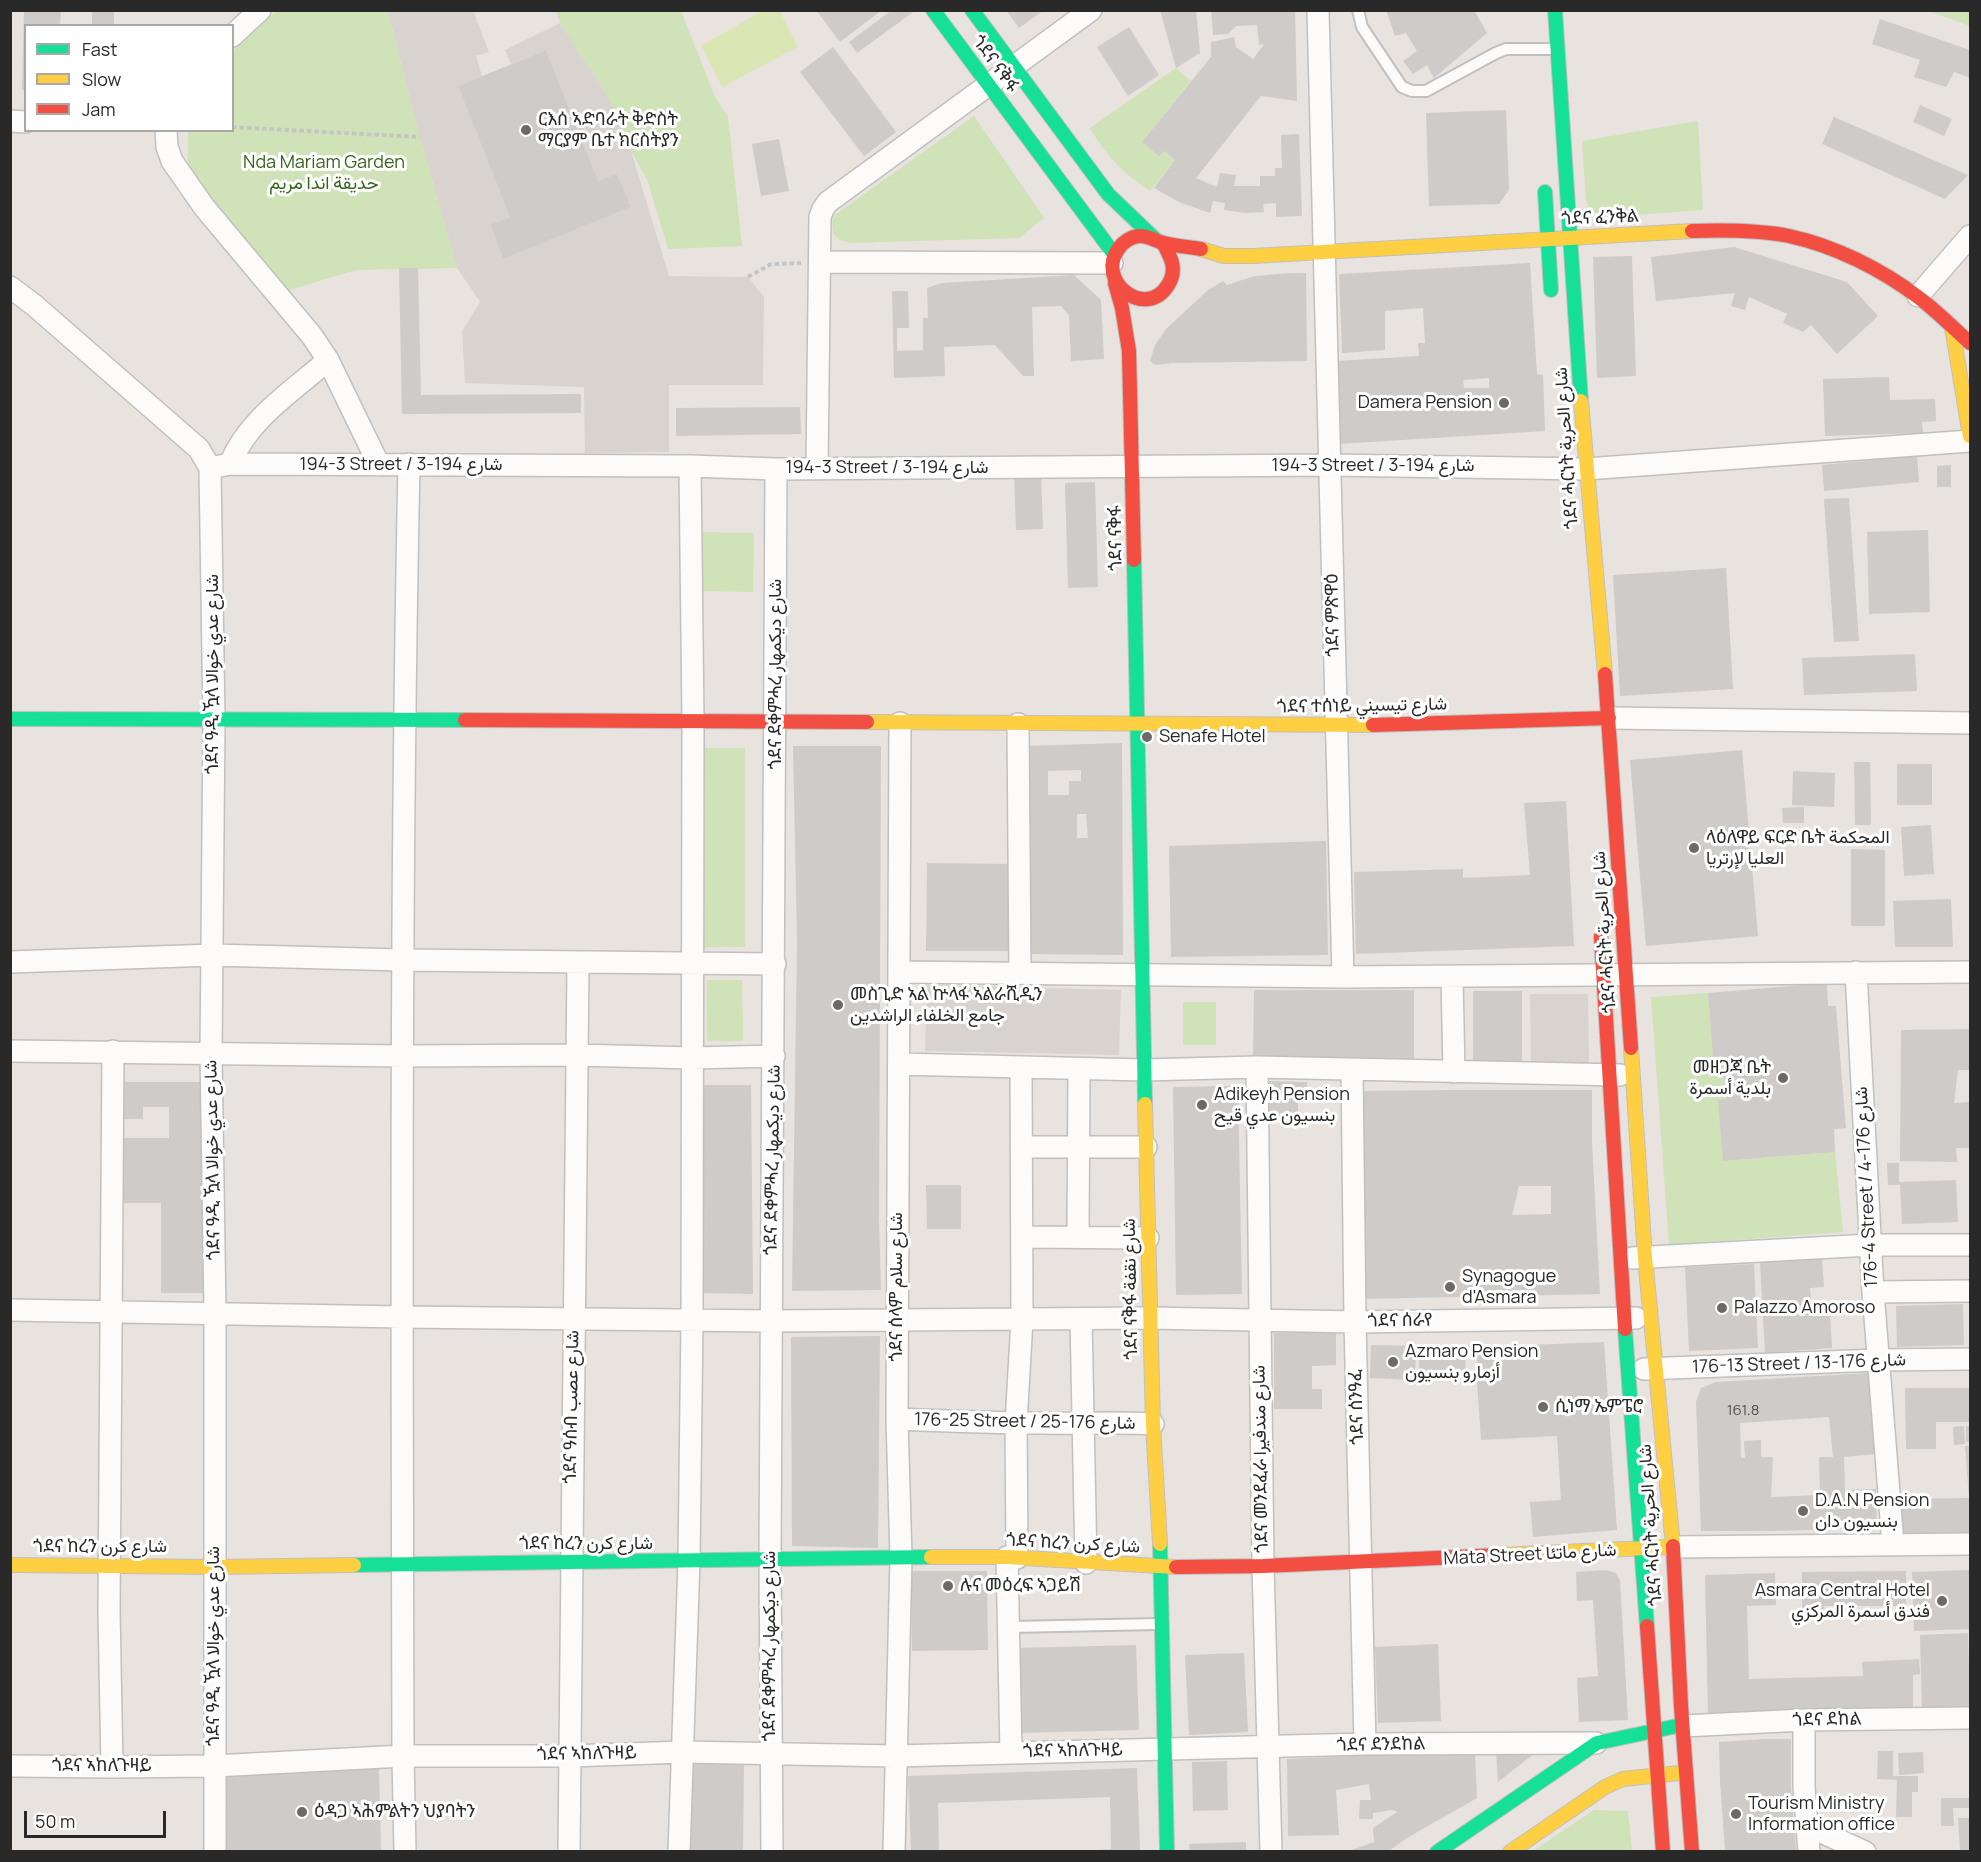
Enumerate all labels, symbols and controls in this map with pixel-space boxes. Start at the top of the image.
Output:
legend [24,24,234,132]
street label: ጎደና ናቅፋ [967,31,1023,97]
text: Fast [82,37,117,61]
text: Slow [82,67,121,91]
text: Jam [82,97,116,121]
place label: ርእሰ ኣድባራት ቅድስት ማርያም ቤተ ክርስትያን [538,109,679,152]
marker: ርእሰ ኣድባራት ቅድስት ማርያም ቤተ ክርስትያን [519,123,533,137]
park label: Nda Mariam Garden حديقة اندا مريم [243,152,405,195]
street label: ጎደና ፈንቅል [1561,206,1639,230]
street label: ጎደና ሓርነት شارع الحرية [1551,366,1583,530]
place label: Damera Pension [1358,392,1492,414]
marker: Damera Pension [1497,396,1511,410]
street label: 194-3 Street / شارع 194-3 [299,454,503,476]
street label: 194-3 Street / شارع 194-3 [1271,455,1475,477]
street label: 194-3 Street / شارع 194-3 [785,457,989,479]
street label: ጎደና ናቅፋ [1105,505,1127,571]
street label: ጎደና ምጽዋዕ [1321,573,1345,657]
street label: ጎደና ዓዲ ዃላ شارع عدي خوالا [202,574,224,774]
street label: ጎደና ደቀምሓረ شارع ديكمهار [765,579,787,769]
street label: ጎደና ተሰነይ شارع تيسيني [1277,694,1447,718]
place label: Senafe Hotel [1159,726,1266,748]
marker: Senafe Hotel [1140,730,1154,744]
place label: ላዕለዋይ ፍርድ ቤት المحكمة العليا لإرتريا [1706,827,1890,870]
marker: ላዕለዋይ ፍርድ ቤት المحكمة العليا لإرتريا [1687,841,1701,855]
street label: ጎደና ሓርነት شارع الحرية [1589,850,1621,1014]
place label: መስጊድ ኣል ኵላፋ ኣልራሺዲን جامع الخلفاء الراشدين [850,984,1042,1026]
marker: መስጊድ ኣል ኵላፋ ኣልራሺዲን جامع الخلفاء الراشدين [831,998,845,1012]
place label: መዘጋጃ ቤት بلدية أسمرة [1689,1057,1771,1100]
street label: ጎደና ዓዲ ዃላ شارع عدي خوالا [200,1060,226,1260]
street label: ጎደና ደቀምሓረ شارع ديكمهار [761,1065,785,1255]
marker: መዘጋጃ ቤት بلدية أسمرة [1776,1071,1790,1085]
place label: Adikeyh Pension بنسيون عدي قيح [1214,1084,1350,1126]
street label: 176-4 Street / شارع 176-4 [1851,1086,1883,1288]
marker: Adikeyh Pension بنسيون عدي قيح [1195,1098,1209,1112]
street label: ጎደና ሰላም شارع سلام [886,1212,908,1362]
street label: ጎደና ናቅፋ شارع نقفة [1119,1218,1143,1360]
place label: Synagogue d'Asmara [1462,1266,1556,1308]
marker: Synagogue d'Asmara [1443,1280,1457,1294]
place label: Palazzo Amoroso [1734,1297,1875,1319]
marker: Palazzo Amoroso [1715,1301,1729,1315]
street label: ጎደና ሰራየ [1368,1310,1432,1332]
street label: ጎደና ዓሰብ شارع عصب [560,1330,584,1484]
place label: Azmaro Pension أزمارو بنسيون [1405,1341,1538,1384]
street label: 176-13 Street / شارع 176-13 [1692,1349,1906,1379]
marker: Azmaro Pension أزمارو بنسيون [1386,1355,1400,1369]
street label: ጎደና መንደፈራ شارع مندفيرا [1249,1365,1273,1553]
street label: ጎደና ሰንዓፈ [1345,1369,1369,1445]
place label: ሲነማ ኤምፔሮ [1555,1396,1643,1418]
marker: ሲነማ ኤምፔሮ [1536,1400,1550,1414]
house number: 161.8 [1727,1402,1759,1420]
street label: 176-25 Street / شارع 176-25 [914,1409,1136,1435]
street label: ጎደና ሓርነት شارع الحرية [1635,1443,1667,1607]
place label: D.A.N Pension بنسيون دان [1815,1490,1929,1532]
marker: D.A.N Pension بنسيون دان [1796,1504,1810,1518]
street label: ጎደና ከረን شارع كرن [1006,1530,1140,1558]
street label: ጎደና ከረን شارع كرن [519,1533,653,1555]
street label: ጎደና ከረን شارع كرن [33,1536,167,1558]
street label: Mata Street شارع ماتئا [1443,1540,1617,1570]
street label: ጎደና ዓዲ ዃላ شارع عدي خوالا [203,1546,225,1746]
street label: ጎደና ደቀምሓረ شارع ديكمهار [759,1551,781,1741]
place label: ሉና መዕረፍ ኣጋይሽ [960,1575,1081,1597]
marker: ሉና መዕረፍ ኣጋይሽ [941,1579,955,1593]
place label: Asmara Central Hotel فندق أسمرة المركزي [1755,1580,1930,1622]
marker: Asmara Central Hotel فندق أسمرة المركزي [1935,1594,1949,1608]
street label: ጎደና ደከል [1792,1709,1862,1731]
street label: ጎደና ደንደከል [1336,1733,1426,1757]
street label: ጎደና ኣከለጉዛይ [1023,1739,1123,1763]
street label: ጎደና ኣከለጉዛይ [537,1742,637,1766]
street label: ጎደና ኣከለጉዛይ [52,1755,152,1777]
place label: Tourism Ministry Information office [1748,1793,1895,1836]
scale bar [27,1799,170,1837]
place label: ዕዳጋ ኣሕምልትን ህያባትን [314,1801,475,1823]
marker: ዕዳጋ ኣሕምልትን ህያባትን [295,1805,309,1819]
marker: Tourism Ministry Information office [1729,1807,1743,1821]
text: 50 m [35,1809,75,1833]

